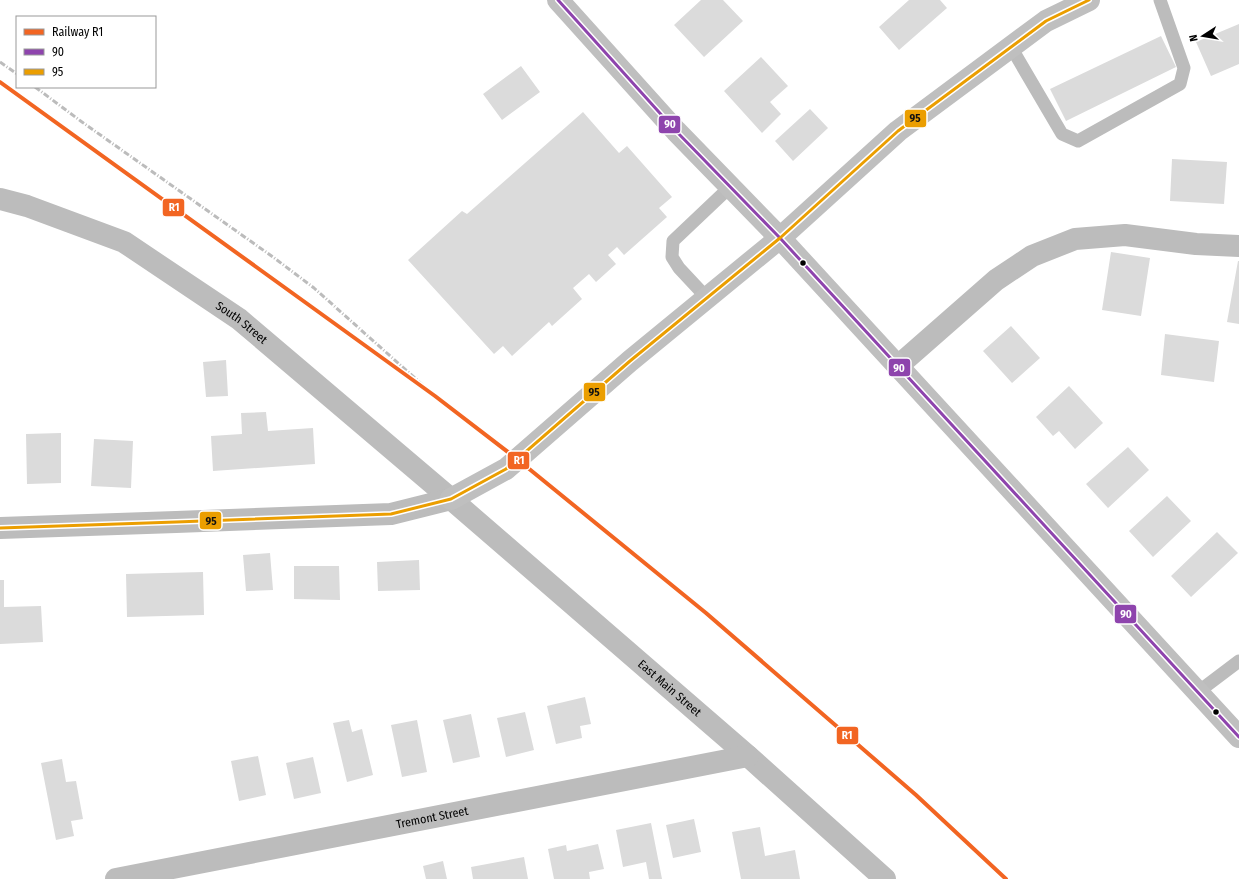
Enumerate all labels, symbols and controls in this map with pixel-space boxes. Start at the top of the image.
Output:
legend [16,16,156,88]
north arrow [1183,16,1223,56]
text: Railway R1 [52,25,103,39]
text: N [1187,33,1201,43]
text: 90 [52,45,64,59]
text: 95 [52,65,64,79]
line badge: 95 [904,109,927,128]
text: 95 [909,112,921,125]
line badge: 90 [658,115,681,134]
text: 90 [664,118,676,131]
line badge: R1 [162,198,185,217]
text: R1 [169,201,179,214]
unlabelled marker [798,258,808,268]
street label: South Street [213,299,270,347]
line badge: 90 [888,358,911,377]
text: 90 [893,362,905,375]
line badge: 95 [583,382,606,402]
text: 95 [588,386,600,399]
line badge: R1 [507,451,530,470]
text: R1 [514,454,524,467]
line badge: 95 [199,511,222,530]
text: 95 [205,515,217,528]
line badge: 90 [1114,604,1137,624]
text: 90 [1120,608,1132,621]
street label: East Main Street [635,657,704,719]
unlabelled marker [1211,707,1221,717]
line badge: R1 [836,726,859,745]
text: R1 [842,729,852,742]
street label: Tremont Street [395,804,469,831]

